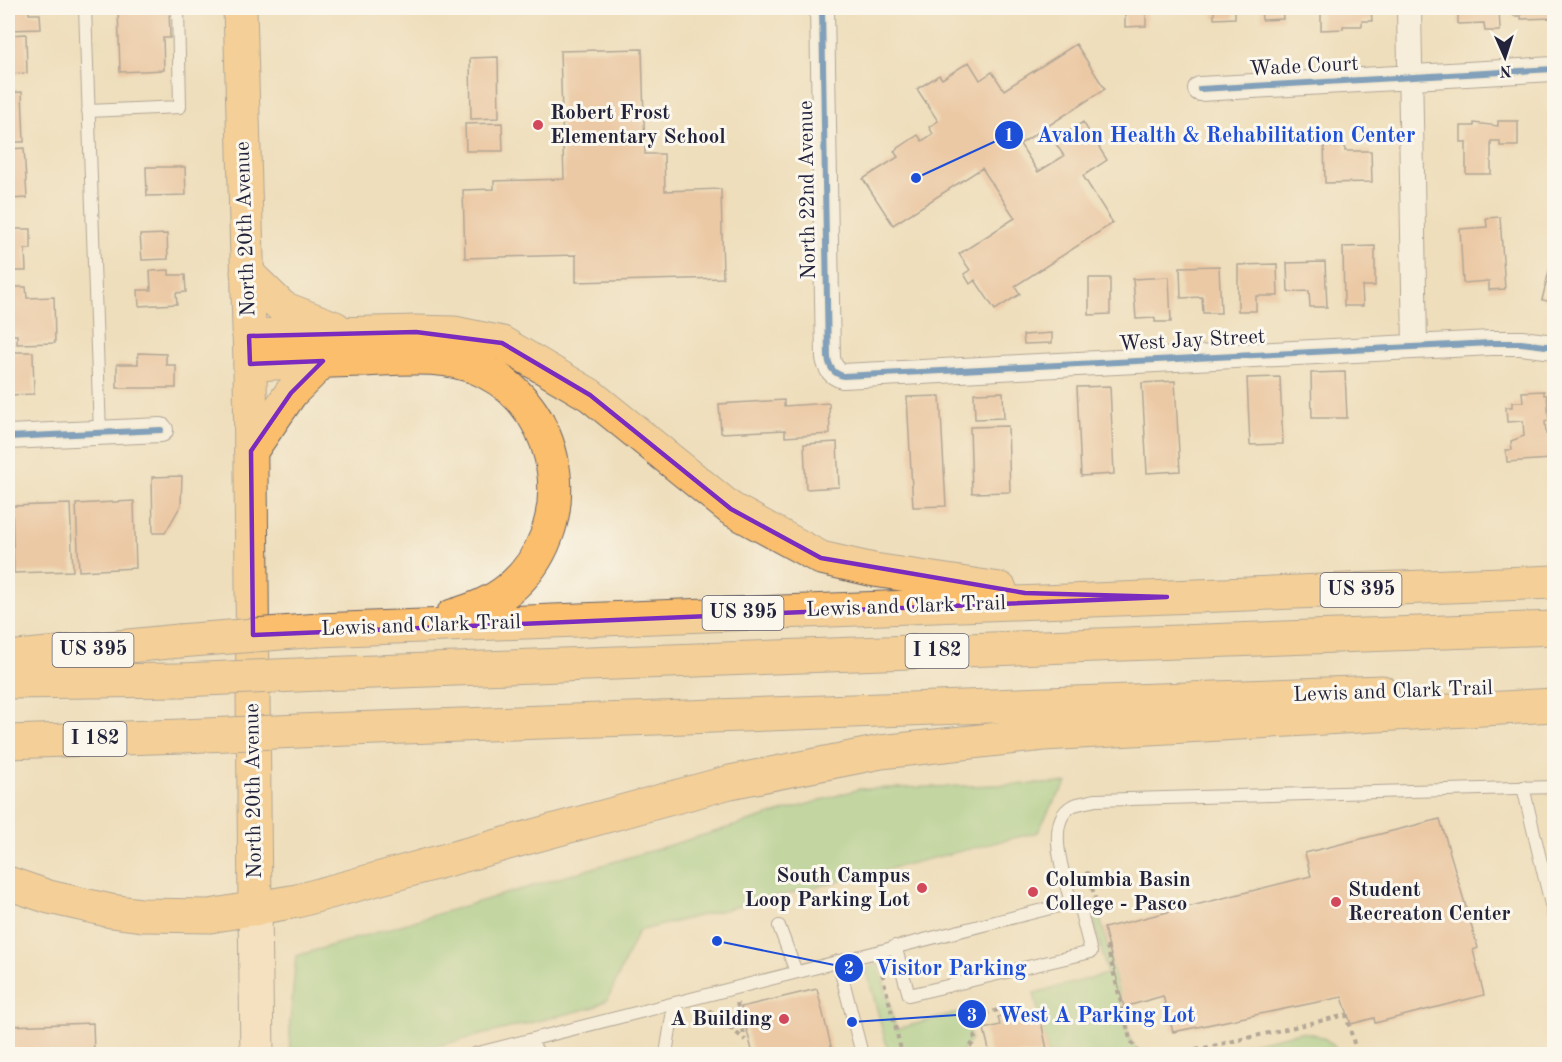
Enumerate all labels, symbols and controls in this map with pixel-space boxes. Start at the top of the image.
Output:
north arrow [1475,27,1535,87]
street label: Wade Court [1249,54,1359,80]
text: N [1498,62,1512,78]
street label: North 22nd Avenue [796,100,820,280]
place label: Robert Frost Elementary School [550,103,726,148]
callout: Avalon Health & Rehabilitation Center [994,115,1427,155]
marker: Robert Frost Elementary School [531,118,545,132]
text: Avalon Health & Rehabilitation Center [1037,125,1415,147]
text: 1 [1004,127,1014,145]
street label: North 20th Avenue [232,141,260,317]
street label: West Jay Street [1118,327,1266,355]
road number: US 395 [1320,573,1402,607]
street label: Lewis and Clark Trail [806,593,1007,621]
road number: US 395 [702,596,783,630]
street label: Lewis and Clark Trail [321,612,522,640]
road number: US 395 [52,633,134,667]
road number: I 182 [906,634,968,668]
street label: Lewis and Clark Trail [1293,678,1494,706]
street label: North 20th Avenue [242,703,266,879]
road number: I 182 [64,722,127,756]
place label: South Campus Loop Parking Lot [744,866,910,911]
place label: Columbia Basin College - Pasco [1045,870,1191,915]
place label: Student Recreaton Center [1348,880,1511,925]
marker: South Campus Loop Parking Lot [915,881,929,895]
marker: Columbia Basin College - Pasco [1026,885,1040,899]
marker: Student Recreaton Center [1329,895,1343,909]
callout: Visitor Parking [834,948,1039,988]
text: Visitor Parking [875,958,1027,980]
text: 2 [844,960,854,978]
callout: West A Parking Lot [957,994,1208,1034]
text: West A Parking Lot [999,1005,1195,1027]
text: 3 [967,1007,977,1025]
place label: A Building [670,1009,772,1030]
marker: A Building [777,1012,791,1026]

